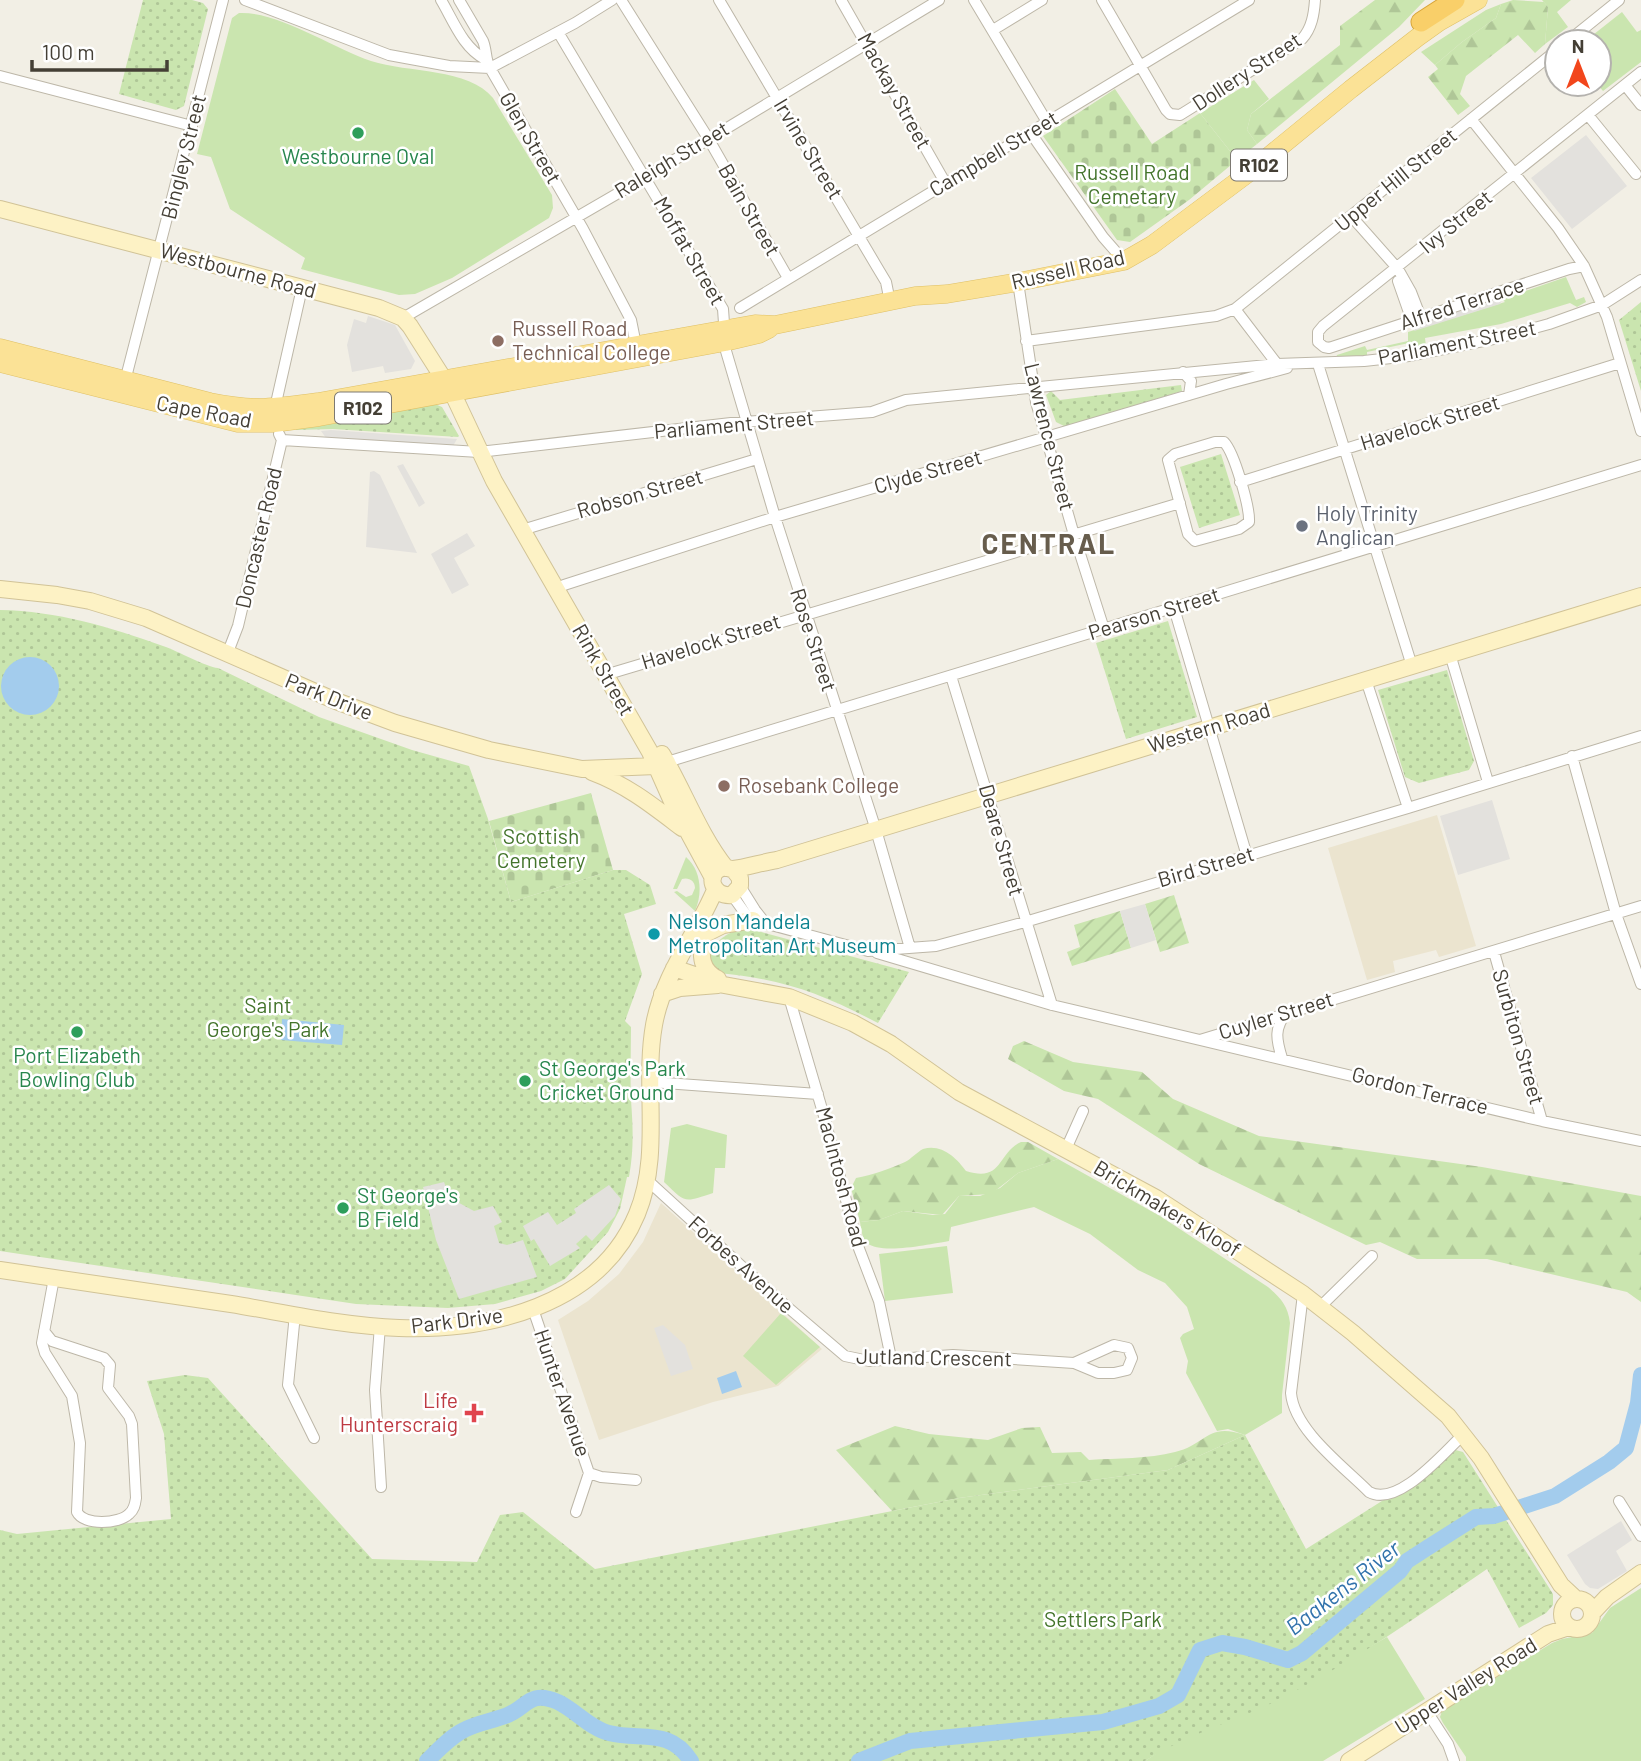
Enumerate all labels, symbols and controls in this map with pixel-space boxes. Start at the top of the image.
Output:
street label: Dollery Street [1187,26,1305,115]
scale bar [32,28,166,72]
street label: Mackay Street [853,28,937,153]
north arrow [1543,28,1613,98]
text: N [1572,34,1584,57]
text: 100 m [42,39,95,64]
street label: Glen Street [495,87,568,188]
street label: Bingley Street [155,91,210,222]
street label: Irvine Street [769,93,849,203]
street label: Campbell Street [924,104,1062,201]
street label: Raleigh Street [609,115,733,203]
street label: Upper Hill Street [1329,122,1461,236]
marker: Westbourne Oval [350,125,366,141]
place label: Westbourne Oval [282,143,434,168]
road number: R102 [1231,150,1287,181]
street label: Bain Street [714,159,787,260]
park label: Russell Road Cemetary [1074,159,1190,208]
street label: Ivy Street [1414,184,1497,258]
street label: Moffat Street [649,192,731,309]
street label: Westbourne Road [157,237,319,302]
street label: Russell Road [1009,243,1127,294]
street label: Alfred Terrace [1396,271,1527,334]
street label: Parliament Street [1376,314,1538,369]
place label: Russell Road Technical College [512,315,671,364]
marker: Russell Road Technical College [490,333,506,349]
street label: Lawrence Street [1020,360,1081,513]
street label: Cape Road [154,389,254,432]
street label: Havelock Street [1357,389,1502,455]
road number: R102 [335,392,391,424]
street label: Parliament Street [653,404,815,443]
street label: Clyde Street [871,443,984,498]
street label: Robson Street [574,463,706,523]
street label: Doncaster Road [229,465,286,611]
place label: Holy Trinity Anglican [1316,500,1418,549]
marker: Holy Trinity Anglican [1294,518,1310,534]
district label: CENTRAL [982,526,1116,560]
street label: Pearson Street [1085,581,1222,644]
street label: Rose Street [786,585,843,694]
street label: Havelock Street [638,608,783,674]
street label: Rink Street [568,619,641,719]
street label: Park Drive [282,667,377,724]
street label: Western Road [1144,696,1273,757]
place label: Rosebank College [738,772,899,797]
marker: Rosebank College [716,778,732,794]
street label: Deare Street [975,781,1030,898]
park label: Scottish Cemetery [497,823,586,872]
street label: Bird Street [1155,840,1257,891]
place label: Nelson Mandela Metropolitan Art Museum [668,908,896,957]
marker: Nelson Mandela Metropolitan Art Museum [646,926,662,942]
street label: Surbiton Street [1488,966,1551,1107]
street label: Cuyler Street [1215,985,1336,1044]
park label: Saint George's Park [207,992,329,1041]
marker: Port Elizabeth Bowling Club [69,1024,85,1040]
place label: Port Elizabeth Bowling Club [13,1042,141,1091]
place label: St George's Park Cricket Ground [539,1055,686,1104]
street label: Gordon Terrace [1349,1060,1491,1119]
marker: St George's Park Cricket Ground [517,1073,533,1089]
street label: MacIntosh Road [812,1104,873,1250]
street label: Brickmakers Kloof [1090,1154,1246,1261]
place label: St George's B Field [357,1182,458,1231]
marker: St George's B Field [335,1200,351,1216]
street label: Forbes Avenue [684,1210,800,1318]
street label: Park Drive [410,1301,504,1338]
street label: Hunter Avenue [530,1325,597,1460]
street label: Jutland Crescent [856,1343,1012,1370]
place label: Life Hunterscraig [340,1387,458,1436]
marker: Life Hunterscraig [464,1403,484,1423]
water label: Baakens River [1280,1533,1406,1641]
park label: Settlers Park [1044,1606,1162,1631]
street label: Upper Valley Road [1390,1631,1541,1738]

